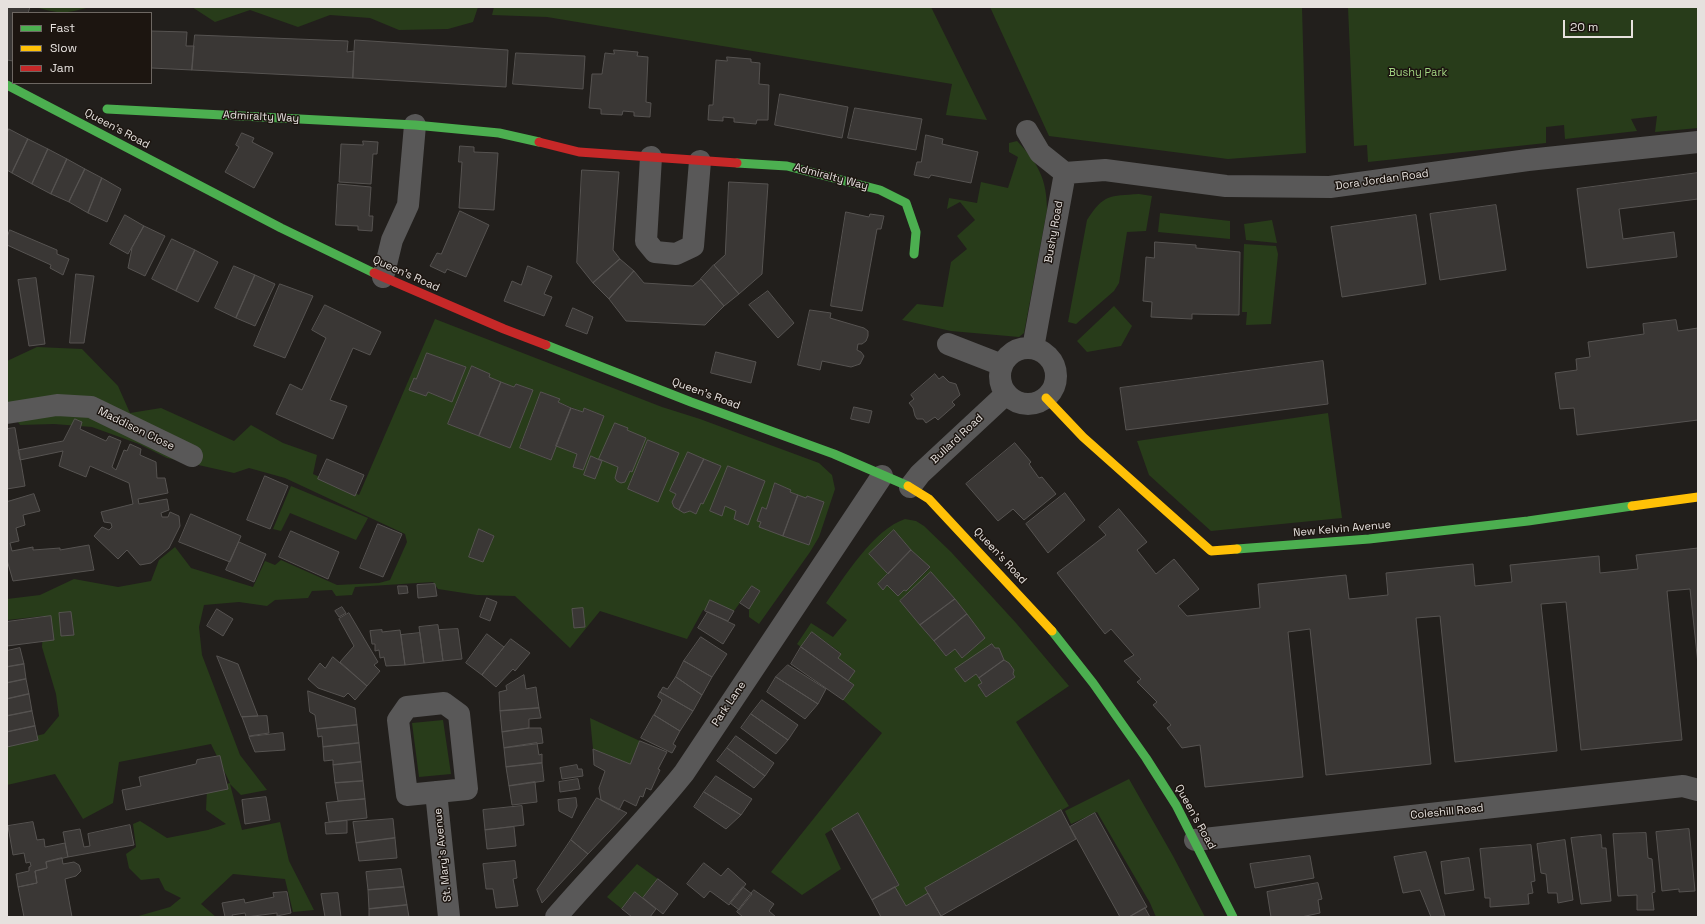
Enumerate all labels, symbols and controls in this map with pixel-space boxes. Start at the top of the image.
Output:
legend [12,12,152,84]
scale bar [1565,12,1635,38]
text: 20 m [1570,19,1598,35]
text: Fast [50,20,75,36]
text: Slow [50,40,77,56]
text: Jam [50,60,74,76]
park label: Bushy Park [1389,66,1447,80]
street label: Queen's Road [82,106,152,152]
street label: Admiralty Way [223,108,299,126]
street label: Admiralty Way [792,161,870,193]
street label: Dora Jordan Road [1334,167,1430,193]
street label: Bushy Road [1042,200,1066,264]
street label: Queen's Road [370,253,442,295]
street label: Queen's Road [670,376,742,412]
street label: Maddison Close [96,405,176,453]
street label: Bullard Road [928,411,986,467]
street label: New Kelvin Avenue [1293,518,1391,540]
street label: Queen's Road [971,525,1029,587]
street label: Park Lane [709,679,749,729]
street label: Queen's Road [1172,782,1218,852]
street label: Coleshill Road [1410,802,1484,822]
street label: St. Mary's Avenue [432,807,454,903]

